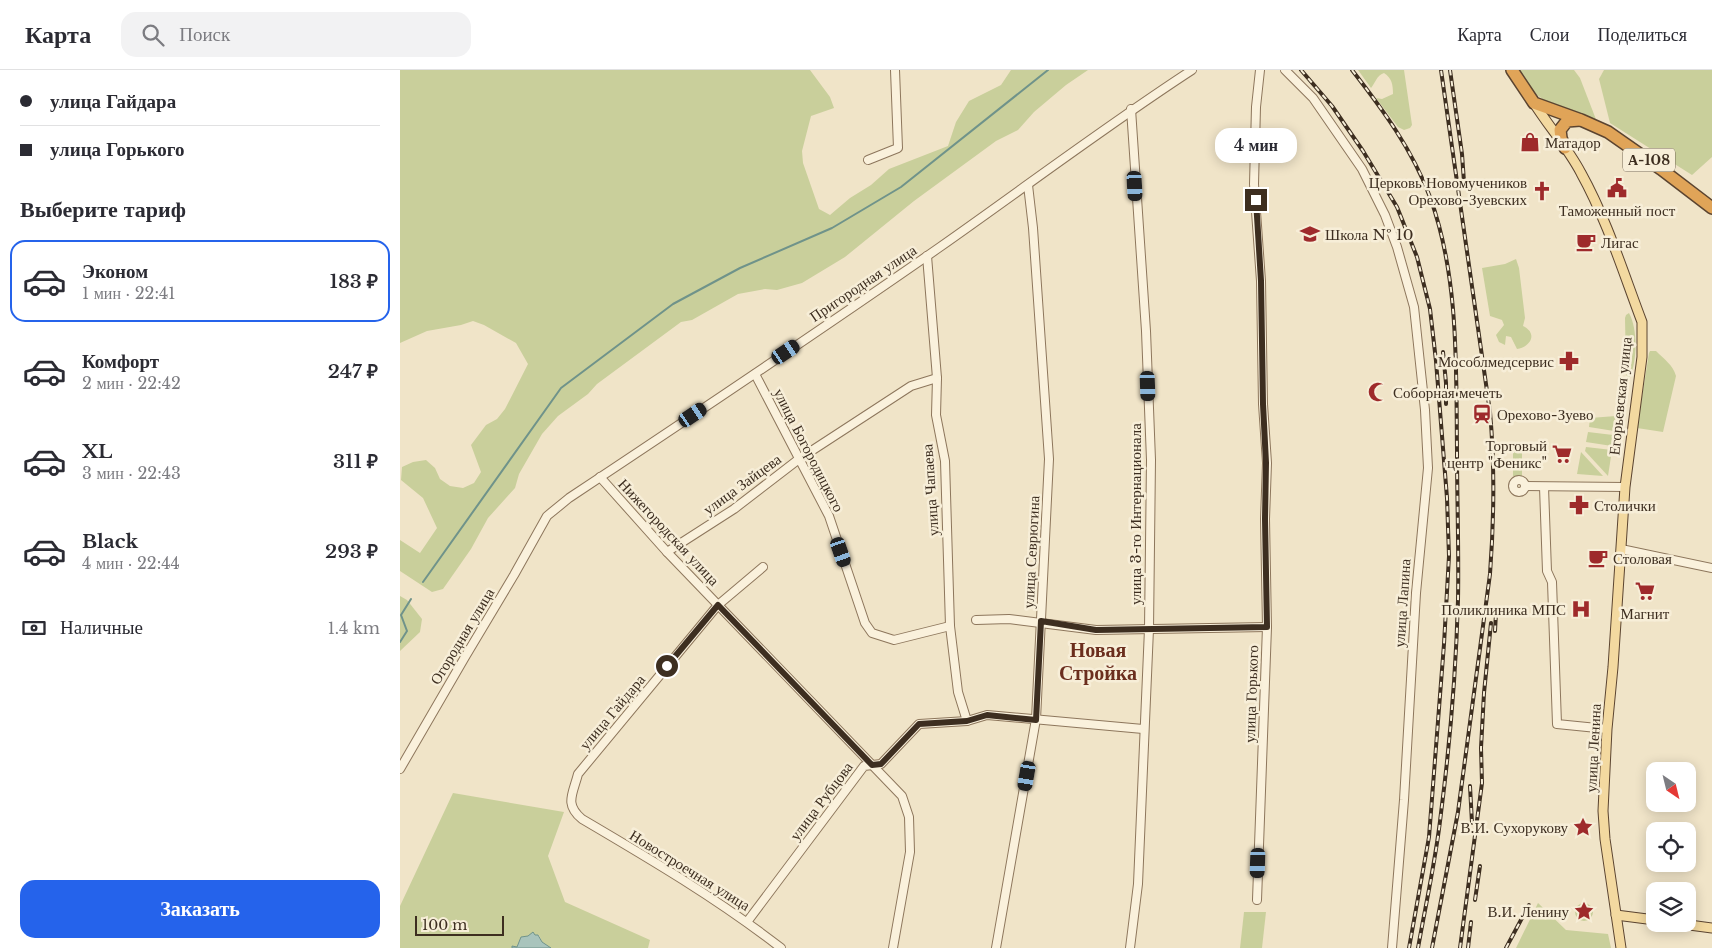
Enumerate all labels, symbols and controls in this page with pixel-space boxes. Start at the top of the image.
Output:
search box [121,12,471,57]
text: Карта [25,20,91,49]
icon: search [139,21,167,49]
text: Поиск [179,23,230,46]
text: Карта [1457,24,1502,46]
text: Слои [1530,24,1569,46]
text: Поделиться [1597,24,1687,46]
text: улица Гайдара [50,90,176,113]
callout: 4 мин [1215,128,1297,162]
shop icon: Матадор [1519,131,1541,153]
place label: Матадор [1545,133,1601,152]
text: 4 мин [1234,135,1278,155]
text: улица Горького [50,138,185,161]
road number: А-108 [1623,148,1675,172]
car [1126,171,1143,201]
place label: Церковь Новомучеников Орехово-Зуевских [1369,173,1527,209]
public building icon: Таможенный пост [1606,177,1628,199]
church icon: Церковь Новомучеников Орехово-Зуевских [1531,180,1553,202]
route end [1245,189,1267,211]
text: Выберите тариф [20,196,186,223]
place label: Таможенный пост [1559,201,1676,220]
school or university icon: Школа № 10 [1299,223,1321,245]
place label: Школа № 10 [1325,225,1413,244]
cafe icon: Лигас [1575,231,1597,253]
place label: Лигас [1601,233,1639,252]
street label: Пригородная улица [806,240,920,326]
icon: car [22,259,67,304]
text: Эконом [82,260,148,283]
text: 183 ₽ [330,270,378,293]
text: 1 мин · 22:41 [82,283,176,303]
street label: Егорьевская улица [1604,335,1636,456]
car [769,337,802,367]
icon: car [22,349,67,394]
text: Комфорт [82,350,159,373]
pharmacy icon: Мособлмедсервис [1558,350,1580,372]
place label: Мособлмедсервис [1438,352,1554,371]
text: 247 ₽ [328,360,378,383]
car [1139,371,1156,401]
text: 2 мин · 22:42 [82,373,181,393]
mosque icon: Соборная мечеть [1367,381,1389,403]
place label: Соборная мечеть [1393,383,1503,402]
street label: улица Богородицкого [770,385,848,515]
car [676,400,709,430]
station icon: Орехово-Зуево [1471,403,1493,425]
place label: Орехово-Зуево [1497,405,1594,424]
street label: улица 3-го Интернационала [1126,423,1145,605]
place label: Торговый центр "Феникс" [1447,436,1547,472]
icon: car [22,439,67,484]
text: XL [82,440,112,463]
street label: улица Чапаева [917,443,943,537]
supermarket icon: Торговый центр "Феникс" [1551,443,1573,465]
street label: улица Зайцева [699,449,785,519]
text: 311 ₽ [333,450,378,473]
text: 3 мин · 22:43 [82,463,181,483]
street label: Нижегородская улица [614,474,724,590]
pharmacy icon: Столички [1568,494,1590,516]
street label: улица Севрюгина [1019,495,1043,609]
place label: Столички [1594,496,1656,515]
icon: car [22,529,67,574]
text: Black [82,530,138,553]
car [829,535,852,569]
text: 293 ₽ [325,540,378,563]
cafe icon: Столовая [1587,547,1609,569]
place label: Столовая [1613,549,1672,568]
text: 4 мин · 22:44 [82,553,180,573]
street label: улица Лапина [1389,558,1415,648]
supermarket icon: Магнит [1634,580,1656,602]
street label: Огородная улица [426,584,498,688]
hospital icon: Поликлиника МПС [1570,598,1592,620]
place label: Поликлиника МПС [1441,600,1566,619]
place label: Магнит [1621,604,1670,623]
icon: cash [20,614,48,642]
text: Наличные [60,616,143,639]
text: 1.4 km [328,618,380,638]
district label: Новая Стройка [1059,638,1137,685]
street label: улица Горького [1240,645,1262,743]
route start [656,655,678,677]
street label: улица Гайдара [575,670,649,754]
street label: улица Ленина [1581,703,1605,793]
street label: улица Рубцова [785,758,857,844]
car [1017,760,1036,792]
north arrow [1646,762,1696,812]
map controls [1646,762,1696,932]
place icon: В.И. Сухорукову [1572,816,1594,838]
place label: В.И. Сухорукову [1460,818,1568,837]
button: locate [1646,822,1696,872]
street label: Новостроечная улица [626,825,754,915]
car [1249,848,1266,878]
button: Заказать [20,880,380,938]
button: layers [1646,882,1696,932]
place icon: В.И. Ленину [1573,900,1595,922]
place label: В.И. Ленину [1488,902,1569,921]
scale bar [415,913,504,936]
text: 100 m [422,916,467,934]

